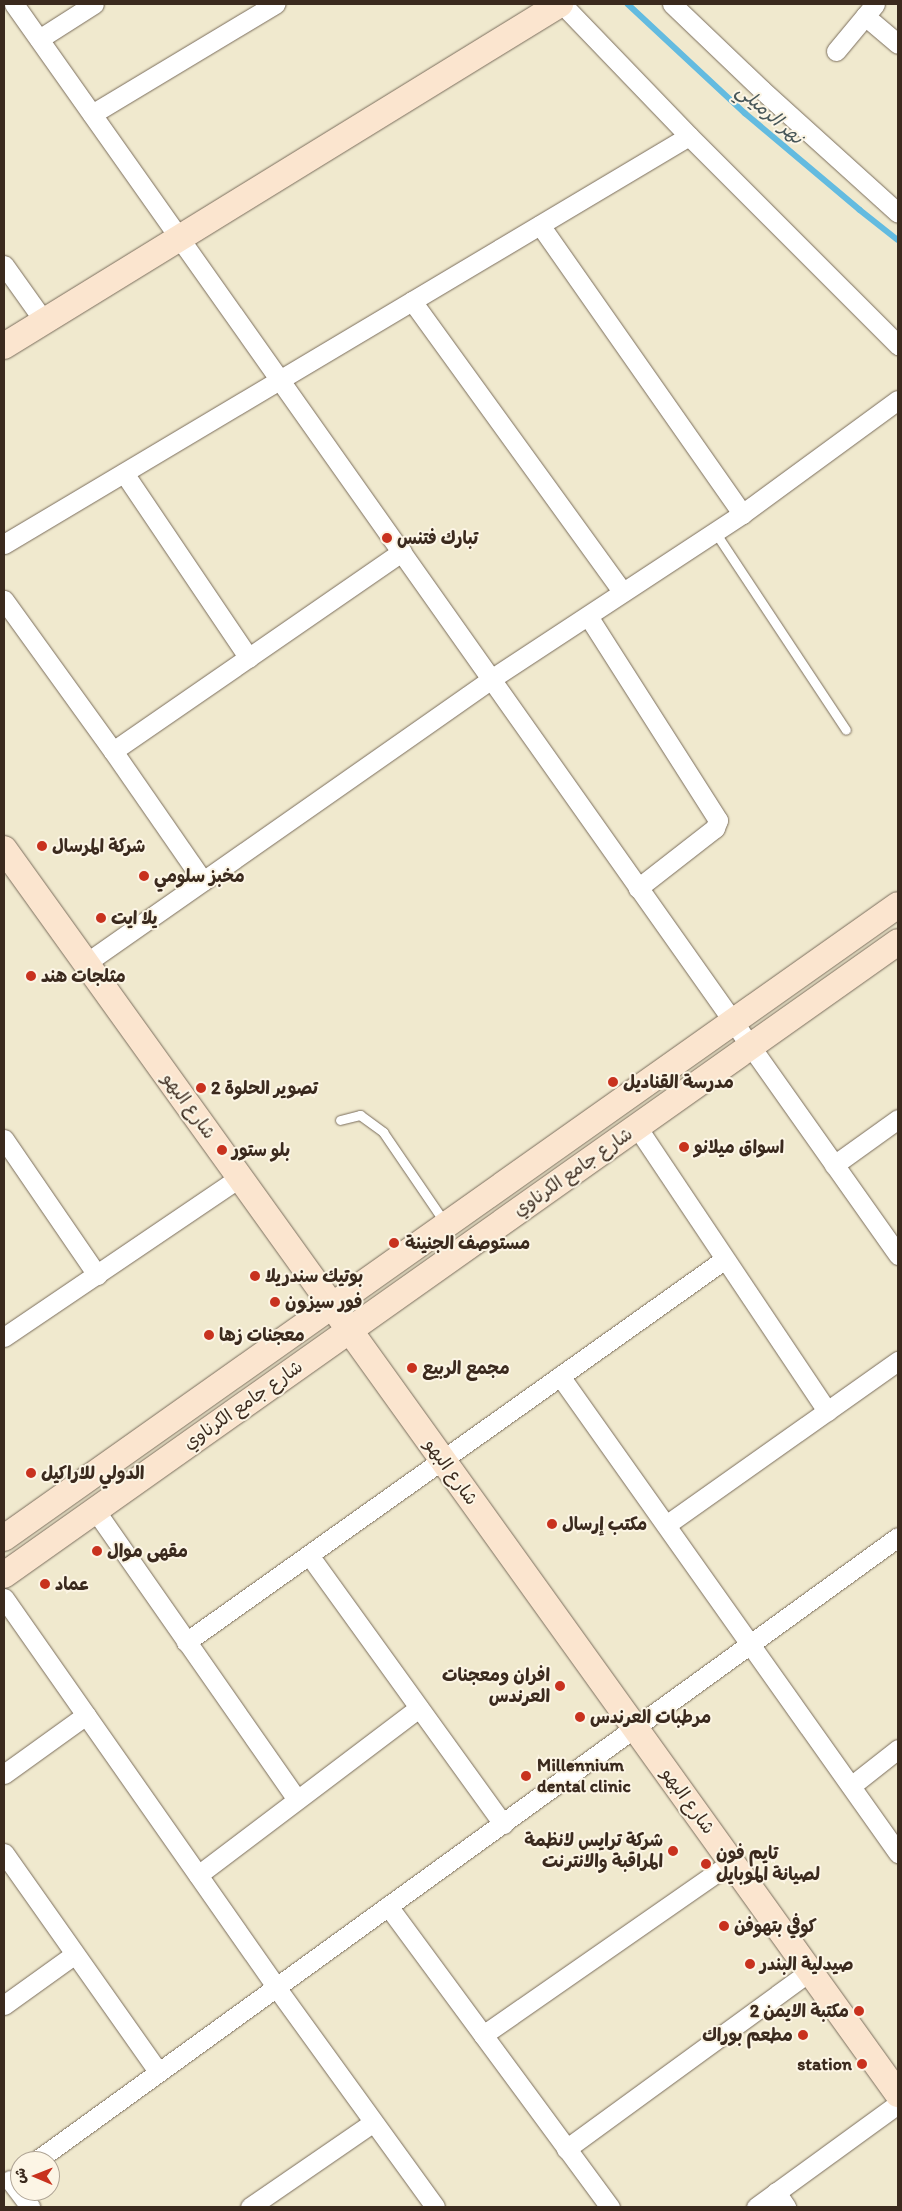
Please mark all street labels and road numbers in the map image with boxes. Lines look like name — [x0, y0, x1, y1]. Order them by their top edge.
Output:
street label: شارع البهو — [158, 1069, 220, 1143]
street label: شارع جامع الكرناوي — [509, 1123, 637, 1221]
street label: شارع جامع الكرناوي — [179, 1356, 307, 1454]
street label: شارع البهو — [420, 1435, 482, 1509]
street label: شارع البهو — [657, 1764, 719, 1838]

